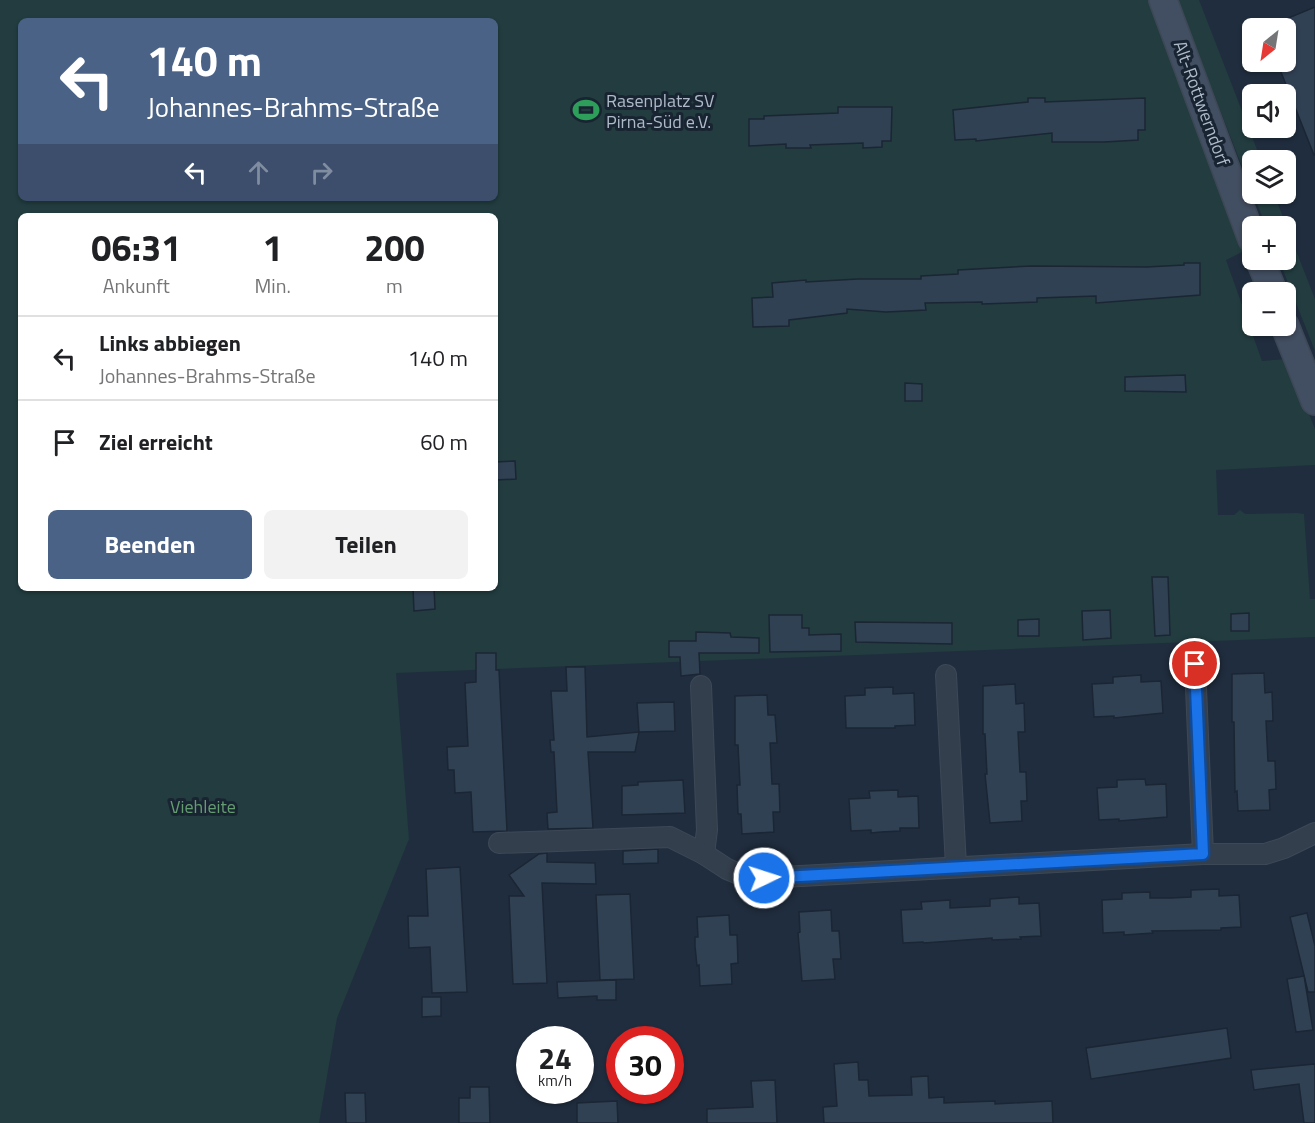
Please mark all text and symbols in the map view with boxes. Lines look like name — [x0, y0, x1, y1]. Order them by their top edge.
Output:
north arrow — [1242, 18, 1296, 72]
map controls — [1242, 18, 1296, 336]
text: 140 m — [147, 28, 262, 92]
street label: Alt-Rottwerndorf — [1167, 37, 1237, 169]
icon: left — [48, 42, 126, 120]
button: sound — [1242, 84, 1296, 138]
text: Johannes-Brahms-Straße — [147, 86, 440, 127]
place label: Rasenplatz SV Pirna-Süd e.V. — [606, 87, 715, 135]
sports icon: Rasenplatz SV Pirna-Süd e.V. — [571, 95, 601, 125]
button: layers — [1242, 150, 1296, 204]
icon: left — [179, 156, 212, 189]
icon: ahead — [242, 156, 275, 189]
icon: right — [305, 156, 338, 189]
button: + — [1242, 216, 1296, 270]
text: 06:31 — [91, 220, 181, 275]
text: 1 — [263, 220, 283, 275]
text: 200 — [364, 220, 425, 275]
text: Ankunft — [103, 270, 170, 301]
text: Min. — [255, 270, 291, 301]
text: m — [386, 270, 403, 301]
button: − — [1242, 282, 1296, 336]
text: Links abbiegen — [99, 326, 241, 360]
text: 140 m — [408, 341, 468, 375]
icon: left — [48, 342, 81, 375]
text: Johannes-Brahms-Straße — [99, 360, 316, 391]
text: Ziel erreicht — [99, 425, 213, 459]
text: 60 m — [420, 425, 468, 459]
icon: arrive — [48, 426, 81, 459]
button: Beenden — [48, 510, 252, 579]
button: Teilen — [264, 510, 468, 579]
pin — [1169, 638, 1220, 689]
icon: arrive — [1178, 647, 1211, 680]
park label: Viehleite — [170, 793, 236, 820]
position arrow — [732, 846, 796, 910]
speed limit sign: 30 — [606, 1026, 684, 1104]
text: 24 — [538, 1035, 572, 1081]
text: km/h — [538, 1069, 572, 1092]

